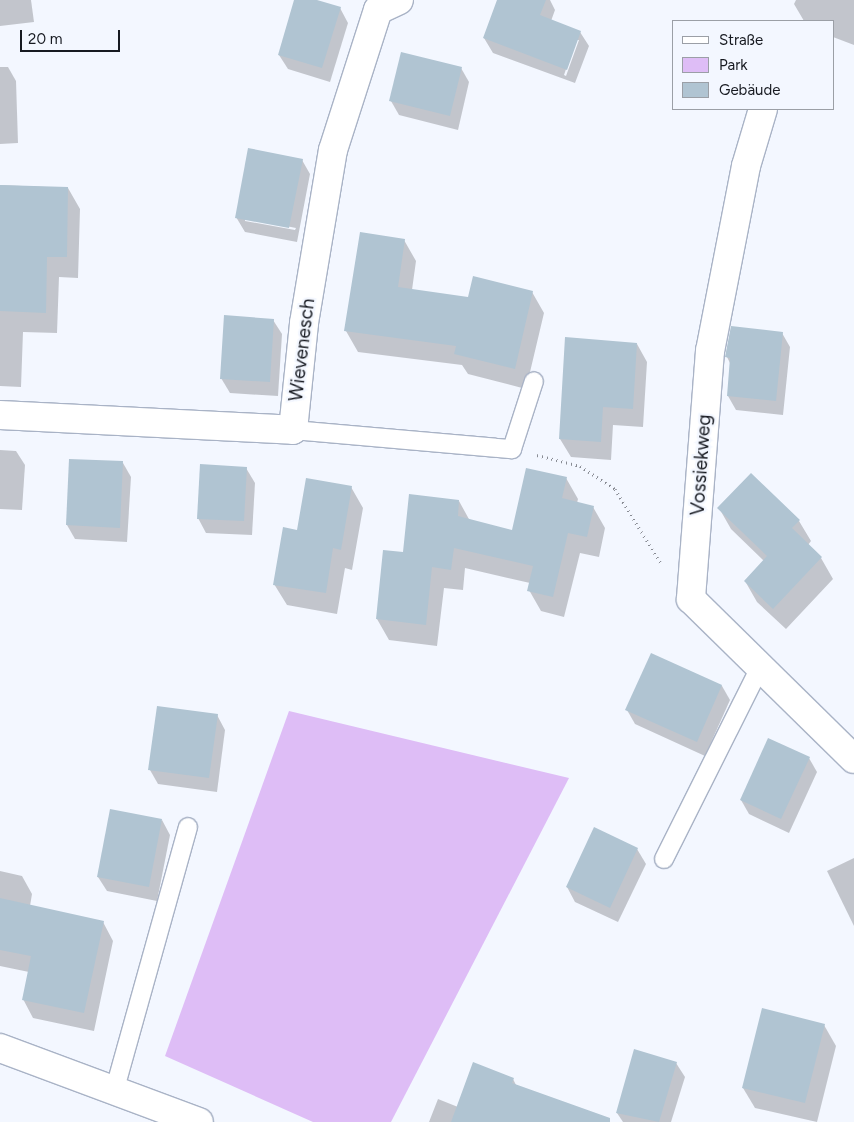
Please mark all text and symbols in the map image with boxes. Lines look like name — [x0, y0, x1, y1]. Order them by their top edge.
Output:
scale bar — [22, 20, 122, 52]
legend — [672, 20, 834, 110]
text: 20 m — [28, 30, 62, 48]
text: Straße — [719, 31, 763, 49]
text: Park — [719, 56, 748, 74]
text: Gebäude — [719, 81, 780, 99]
street label: Wievenesch — [284, 297, 320, 403]
street label: Vossiekweg — [686, 414, 716, 516]

